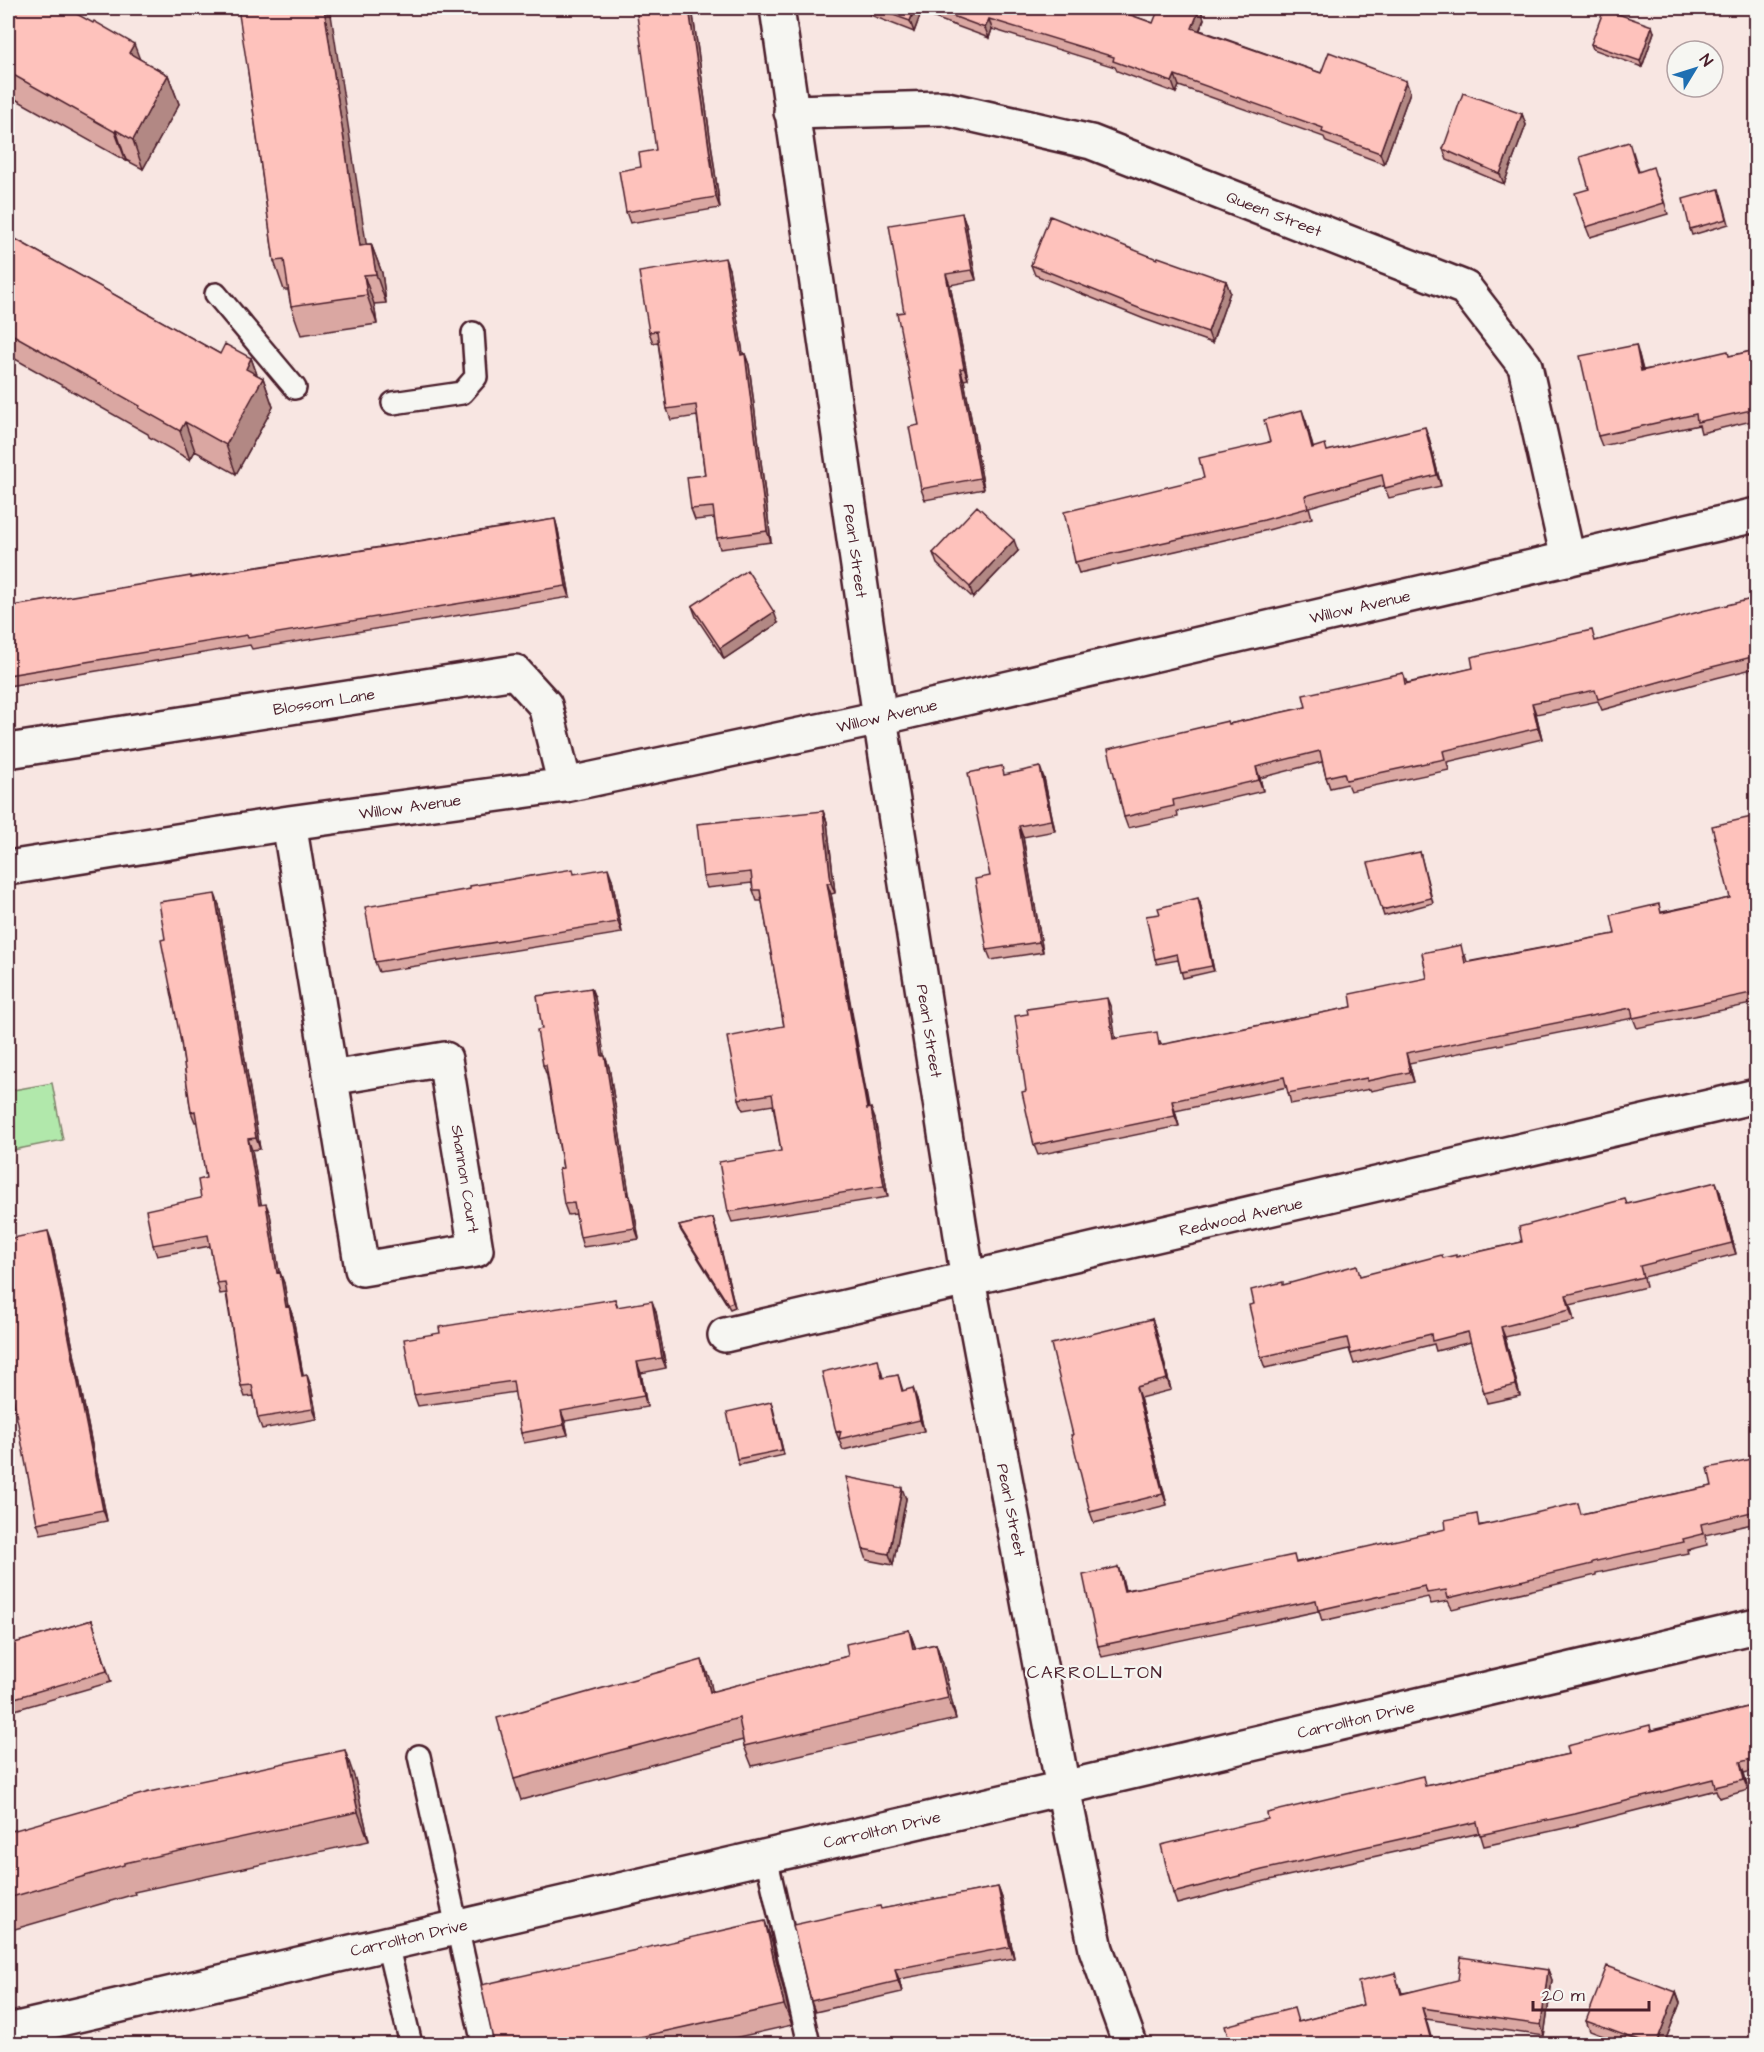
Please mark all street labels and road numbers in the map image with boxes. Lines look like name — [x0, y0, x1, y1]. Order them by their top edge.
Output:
street label: Queen Street — [1223, 186, 1325, 242]
street label: Pearl Street — [838, 503, 873, 600]
street label: Willow Avenue — [1307, 585, 1413, 629]
street label: Blossom Lane — [272, 683, 377, 721]
street label: Willow Avenue — [834, 694, 940, 738]
street label: Willow Avenue — [358, 789, 463, 825]
street label: Pearl Street — [911, 983, 947, 1080]
street label: Shannon Court — [446, 1123, 485, 1235]
street label: Redwood Avenue — [1177, 1192, 1305, 1242]
street label: Pearl Street — [991, 1462, 1031, 1559]
street label: Carrollton Drive — [1295, 1696, 1417, 1744]
street label: Carrollton Drive — [821, 1806, 943, 1854]
street label: Carrollton Drive — [348, 1914, 470, 1962]

